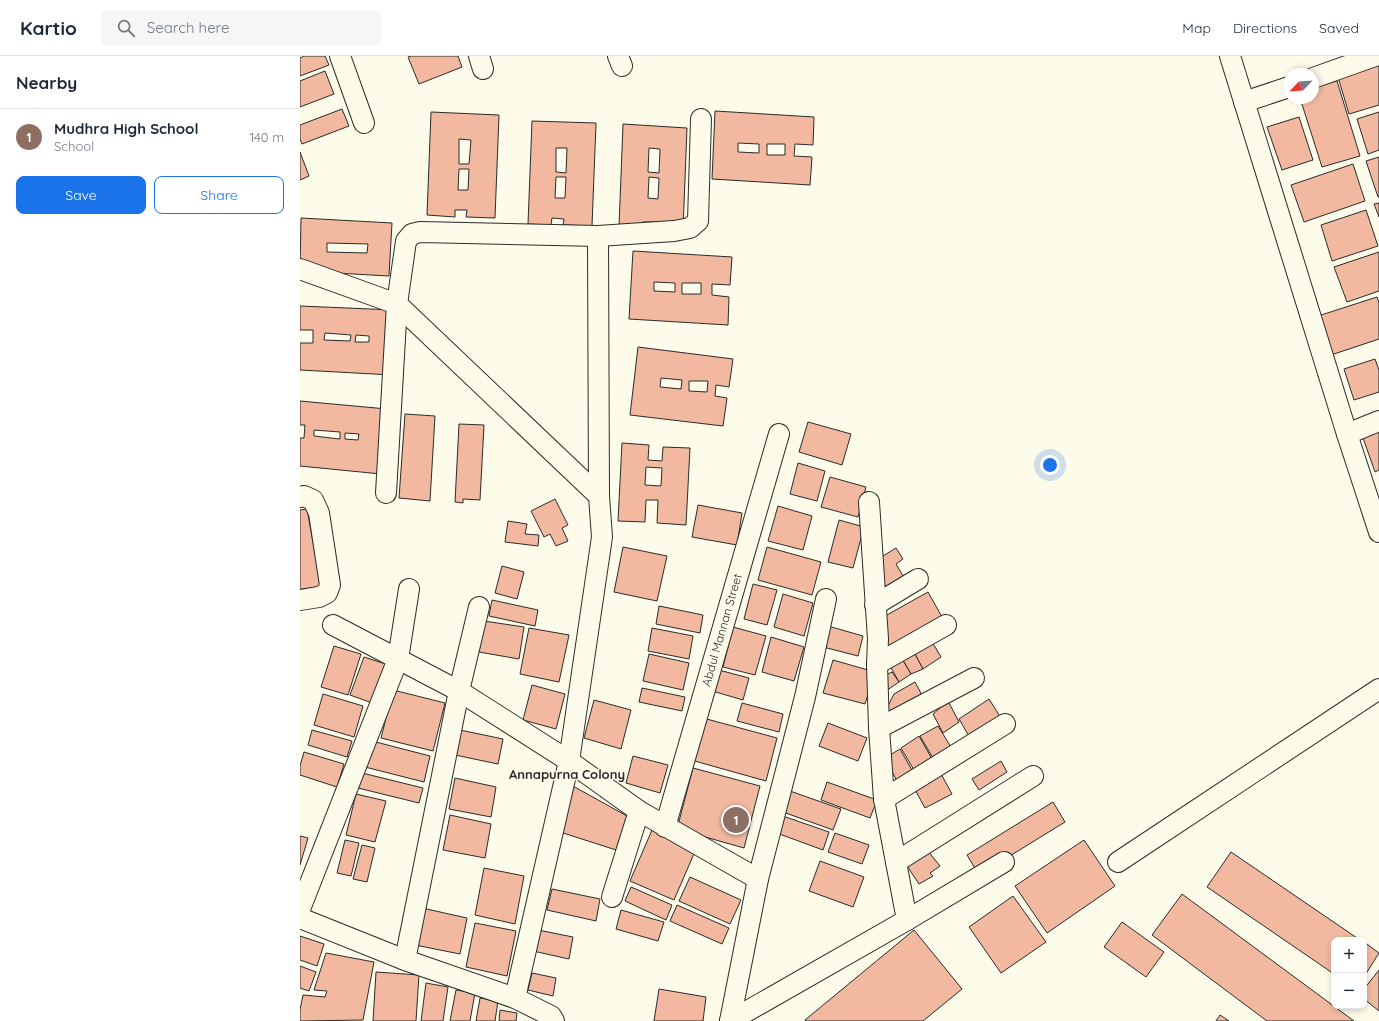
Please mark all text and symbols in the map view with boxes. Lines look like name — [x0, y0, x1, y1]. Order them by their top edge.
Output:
search box — [101, 10, 381, 46]
text: Kartio — [20, 16, 77, 40]
icon: search — [115, 17, 137, 39]
text: Search here — [147, 18, 230, 37]
text: Map — [1182, 19, 1211, 37]
text: Directions — [1233, 19, 1297, 37]
text: Saved — [1319, 19, 1359, 37]
north arrow — [1283, 68, 1319, 104]
text: Nearby — [16, 72, 77, 93]
text: Mudhra High School — [54, 119, 198, 138]
text: 1 — [26, 129, 32, 145]
text: 140 m — [249, 129, 284, 145]
text: School — [54, 138, 94, 154]
button: Save — [16, 176, 146, 214]
button: Share — [154, 176, 284, 214]
your location — [1040, 455, 1060, 475]
street label: Abdul Mannan Street — [698, 572, 745, 688]
district label: Annapurna Colony — [509, 766, 625, 782]
pin: 1 — [723, 805, 749, 835]
map controls — [1331, 937, 1367, 1009]
button: + — [1331, 937, 1367, 973]
button: − — [1331, 973, 1367, 1009]

